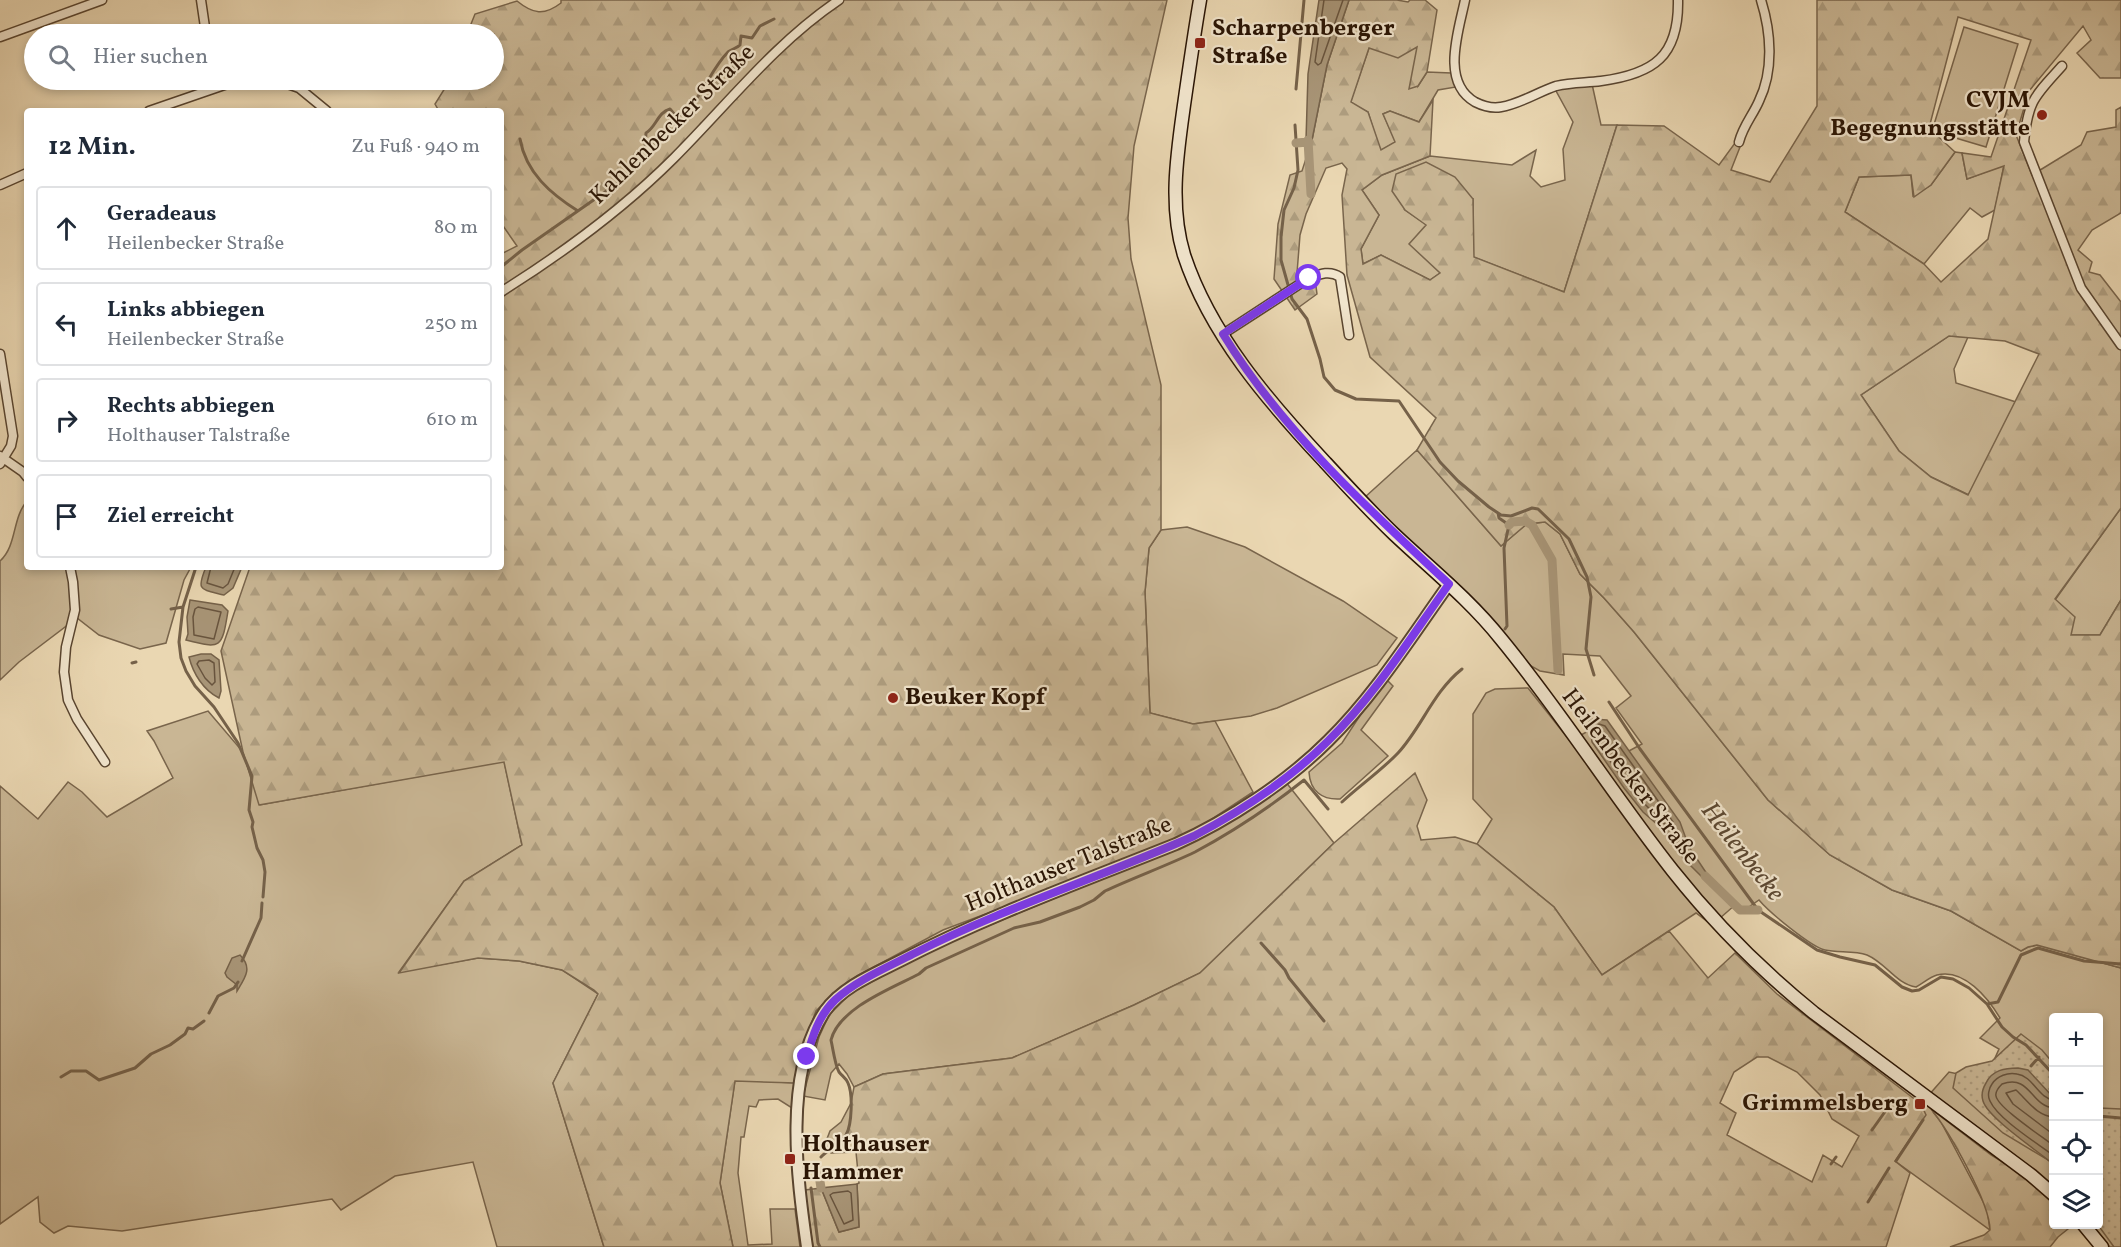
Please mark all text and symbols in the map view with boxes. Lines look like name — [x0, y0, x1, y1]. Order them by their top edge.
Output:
place label: Scharpenberger Straße — [1212, 12, 1395, 74]
search box — [24, 24, 504, 90]
marker: Scharpenberger Straße — [1193, 36, 1207, 50]
street label: Kahlenbecker Straße — [583, 37, 763, 213]
icon: search — [45, 41, 78, 74]
text: Hier suchen — [93, 42, 208, 73]
place label: CVJM Begegnungsstätte — [1830, 84, 2030, 146]
marker: CVJM Begegnungsstätte — [2035, 108, 2049, 122]
text: 12 Min. — [48, 129, 136, 165]
text: Zu Fuß · 940 m — [351, 133, 480, 161]
text: Geradeaus — [107, 199, 217, 230]
icon: ahead — [50, 212, 83, 245]
text: 80 m — [434, 214, 478, 242]
text: Heilenbecker Straße — [107, 230, 284, 258]
route start — [1295, 264, 1321, 290]
text: Links abbiegen — [107, 295, 265, 326]
icon: left — [50, 308, 83, 341]
text: 250 m — [424, 310, 478, 338]
text: Heilenbecker Straße — [107, 326, 284, 354]
text: Rechts abbiegen — [107, 391, 275, 422]
icon: right — [50, 404, 83, 437]
text: 610 m — [426, 406, 478, 434]
text: Holthauser Talstraße — [107, 422, 290, 450]
icon: arrive — [50, 500, 83, 533]
text: Ziel erreicht — [107, 501, 234, 532]
place label: Beuker Kopf — [905, 681, 1048, 715]
street label: Heilenbecker Straße — [1552, 682, 1708, 872]
marker: Beuker Kopf — [886, 691, 900, 705]
water label: Heilenbecke — [1692, 795, 1793, 910]
street label: Holthauser Talstraße — [961, 808, 1177, 922]
map controls — [2049, 1013, 2103, 1229]
button: + — [2049, 1013, 2103, 1067]
route end — [793, 1043, 819, 1069]
button: − — [2049, 1067, 2103, 1121]
place label: Grimmelsberg — [1742, 1087, 1908, 1121]
marker: Grimmelsberg — [1913, 1097, 1927, 1111]
button: locate — [2049, 1121, 2103, 1175]
place label: Holthauser Hammer — [802, 1128, 930, 1190]
marker: Holthauser Hammer — [783, 1152, 797, 1166]
button: layers — [2049, 1175, 2103, 1229]

